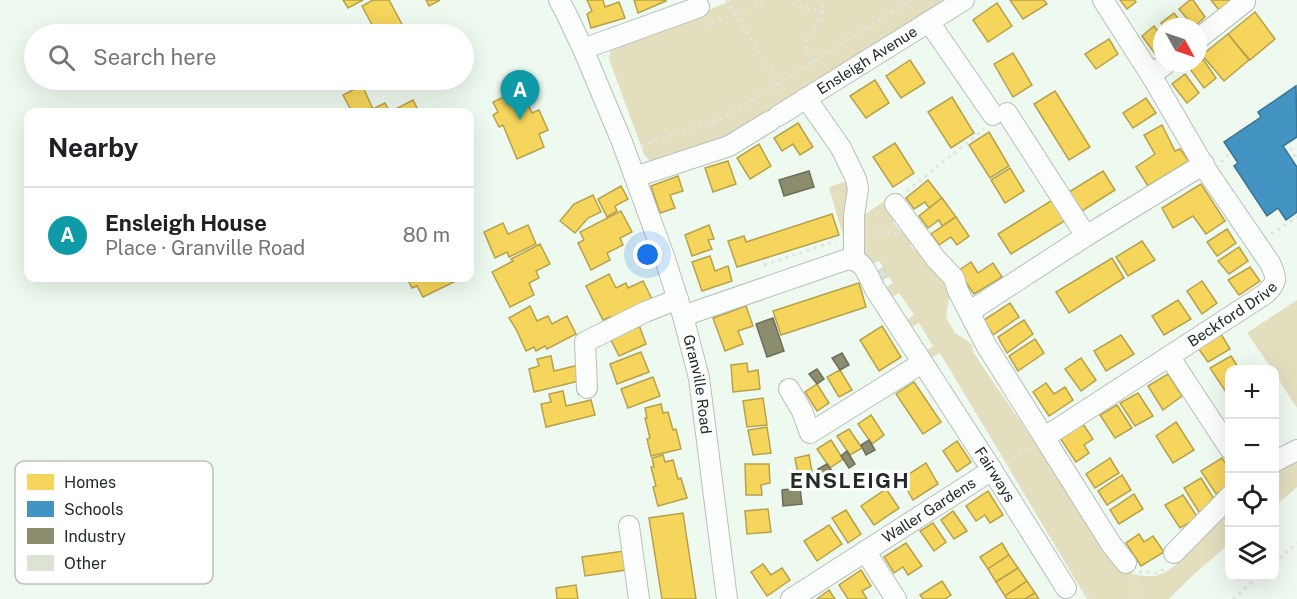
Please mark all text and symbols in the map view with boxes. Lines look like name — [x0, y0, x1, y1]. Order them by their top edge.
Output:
north arrow — [1153, 18, 1207, 72]
street label: Ensleigh Avenue — [814, 22, 920, 98]
search box — [24, 24, 474, 90]
icon: search — [45, 41, 78, 74]
text: Search here — [93, 44, 217, 70]
pin: A — [500, 70, 540, 120]
text: Nearby — [48, 132, 138, 163]
text: Ensleigh House — [105, 210, 267, 236]
text: A — [60, 223, 75, 247]
text: 80 m — [403, 223, 450, 247]
text: Place · Granville Road — [105, 236, 305, 260]
your location — [633, 240, 662, 269]
street label: Beckford Drive — [1184, 278, 1281, 350]
street label: Granville Road — [680, 333, 715, 435]
map controls — [1225, 365, 1279, 581]
button: + — [1225, 365, 1279, 419]
button: − — [1225, 419, 1279, 473]
street label: Fairways — [971, 444, 1019, 505]
legend — [15, 461, 213, 584]
district label: ENSLEIGH — [790, 468, 910, 493]
text: Homes — [64, 473, 116, 492]
button: locate — [1225, 473, 1279, 527]
street label: Waller Gardens — [879, 474, 978, 546]
text: Schools — [64, 500, 123, 519]
text: Industry — [64, 527, 126, 546]
button: layers — [1225, 527, 1279, 581]
text: Other — [64, 554, 106, 573]

